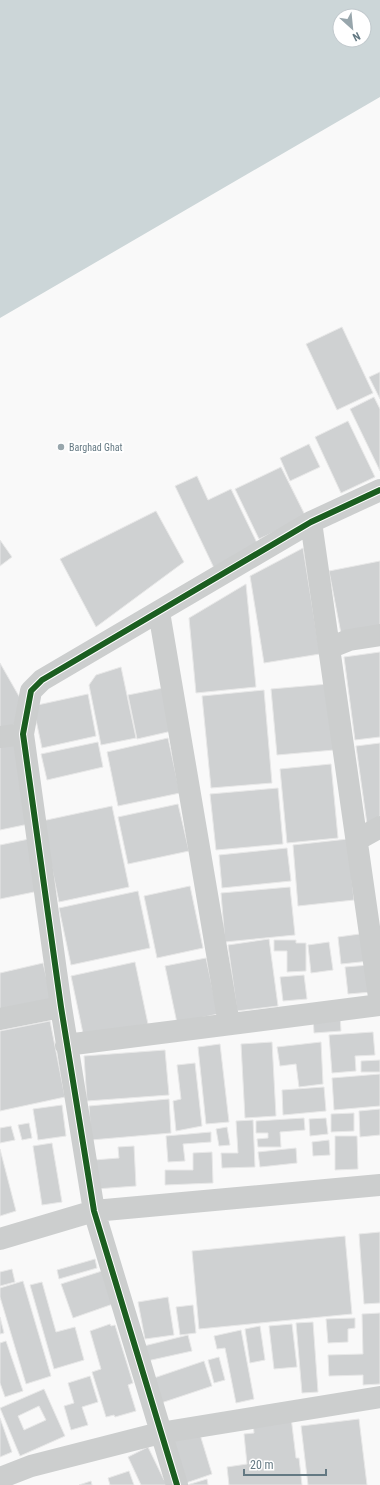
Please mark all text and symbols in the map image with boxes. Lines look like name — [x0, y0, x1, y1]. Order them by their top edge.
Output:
north arrow — [332, 8, 372, 48]
text: N — [350, 29, 362, 44]
marker: Barghad Ghat — [56, 442, 66, 452]
place label: Barghad Ghat — [69, 442, 123, 453]
scale bar — [244, 1451, 326, 1477]
text: 20 m — [250, 1458, 274, 1472]

